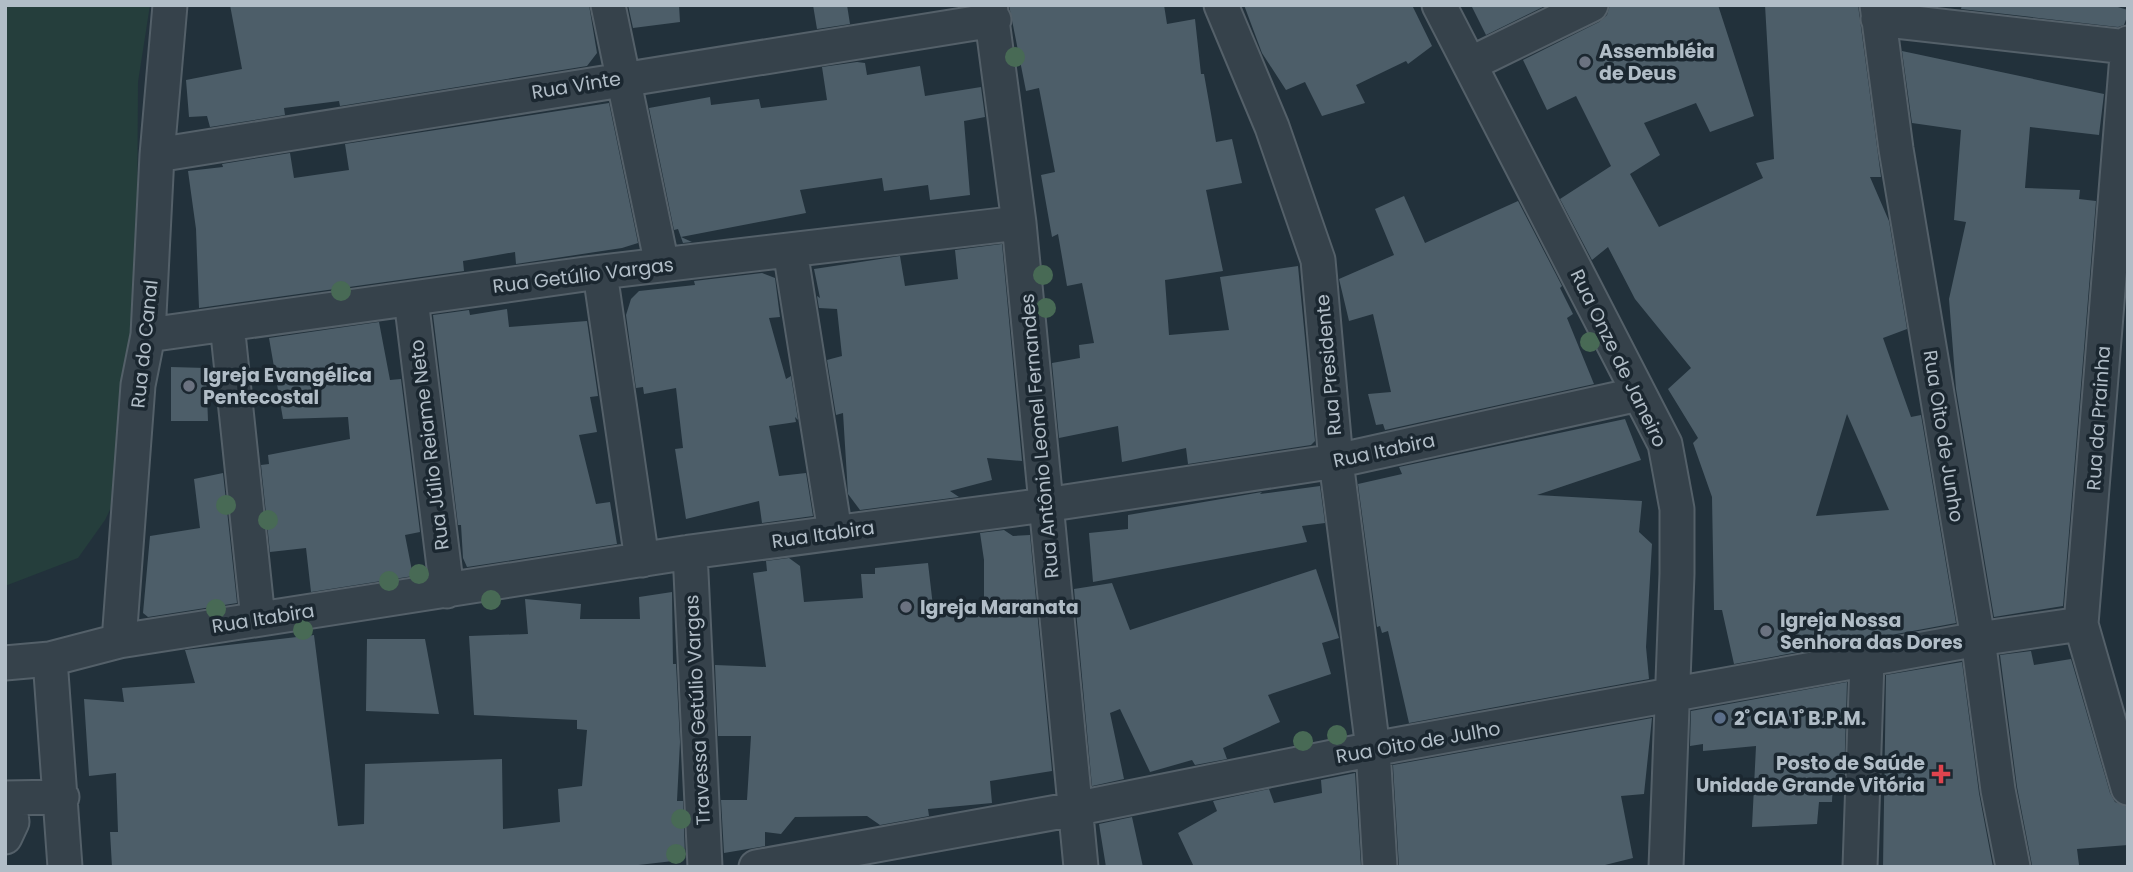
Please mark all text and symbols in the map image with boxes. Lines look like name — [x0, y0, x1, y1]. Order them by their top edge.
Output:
place label: Assembléia de Deus — [1599, 38, 1715, 87]
marker: Assembléia de Deus — [1577, 54, 1593, 70]
street label: Rua Vinte — [530, 65, 623, 106]
street label: Rua Getúlio Vargas — [491, 251, 675, 300]
street label: Rua Onze de Janeiro — [1564, 265, 1673, 452]
street label: Rua do Canal — [124, 279, 165, 410]
street label: Rua Antônio Leonel Fernandes — [1014, 292, 1065, 579]
street label: Rua Presidente — [1309, 293, 1348, 437]
street label: Rua Júlio Reiame Neto — [403, 338, 456, 552]
street label: Rua da Prainha — [2080, 345, 2117, 491]
street label: Rua Oito de Junho — [1917, 348, 1970, 524]
place label: Igreja Evangélica Pentecostal — [203, 362, 372, 411]
marker: Igreja Evangélica Pentecostal — [181, 378, 197, 394]
street label: Rua Itabira — [1331, 427, 1438, 474]
street label: Rua Itabira — [770, 514, 876, 555]
street label: Travessa Getúlio Vargas — [678, 594, 717, 826]
place label: Igreja Maranata — [920, 594, 1079, 621]
street label: Rua Itabira — [210, 597, 316, 640]
marker: Igreja Maranata — [898, 599, 914, 615]
place label: Igreja Nossa Senhora das Dores — [1780, 607, 1963, 656]
marker: Igreja Nossa Senhora das Dores — [1758, 623, 1774, 639]
place label: 2˚ CIA 1˚ B.P.M. — [1734, 705, 1866, 732]
marker: 2˚ CIA 1˚ B.P.M. — [1712, 710, 1728, 726]
street label: Rua Oito de Julho — [1334, 715, 1502, 770]
place label: Posto de Saúde Unidade Grande Vitória — [1696, 750, 1925, 799]
marker: Posto de Saúde Unidade Grande Vitória — [1931, 764, 1951, 784]

